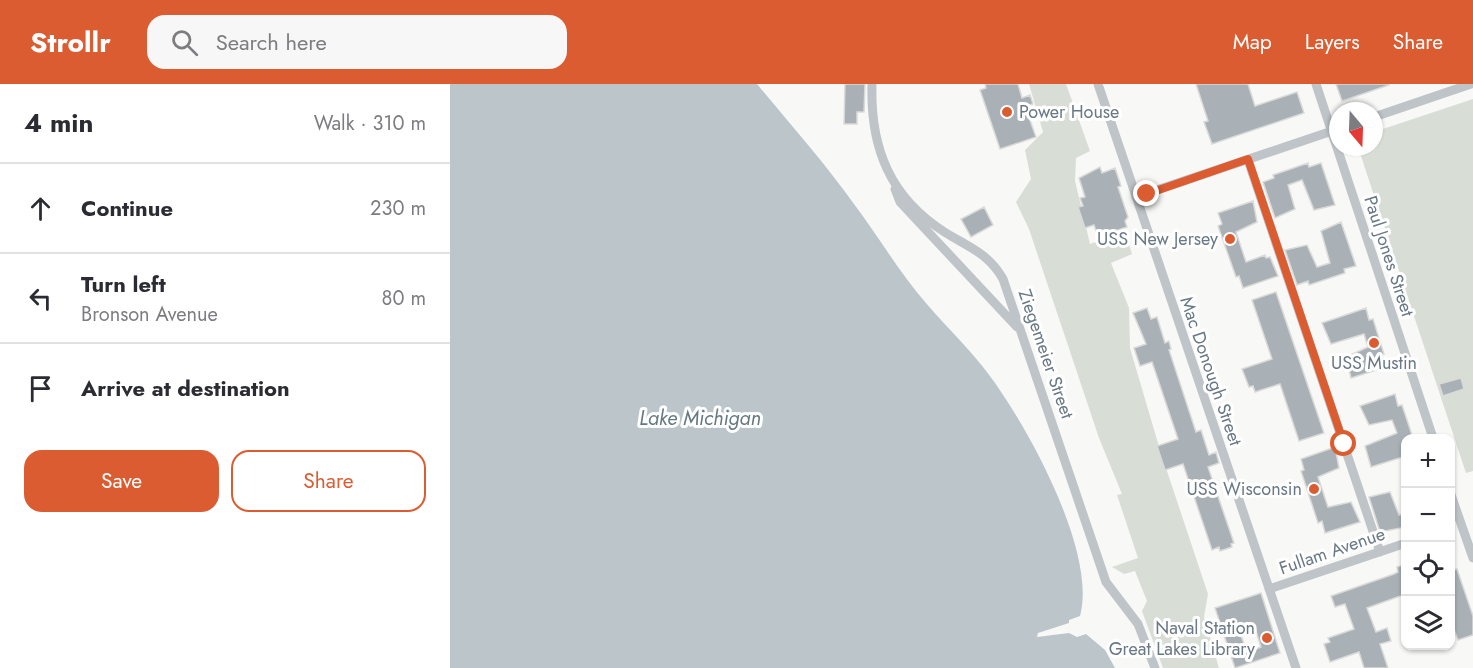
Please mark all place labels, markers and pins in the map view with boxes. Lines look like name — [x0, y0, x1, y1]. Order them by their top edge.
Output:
place label: Power House — [1019, 99, 1119, 125]
marker: Power House — [1000, 105, 1014, 119]
place label: USS New Jersey — [1097, 226, 1218, 252]
marker: USS New Jersey — [1223, 232, 1237, 246]
marker: USS Mustin — [1367, 336, 1381, 350]
place label: USS Mustin — [1331, 350, 1417, 376]
place label: USS Wisconsin — [1187, 476, 1302, 502]
marker: USS Wisconsin — [1307, 482, 1321, 496]
place label: Naval Station Great Lakes Library — [1109, 615, 1255, 662]
marker: Naval Station Great Lakes Library — [1260, 631, 1274, 645]

